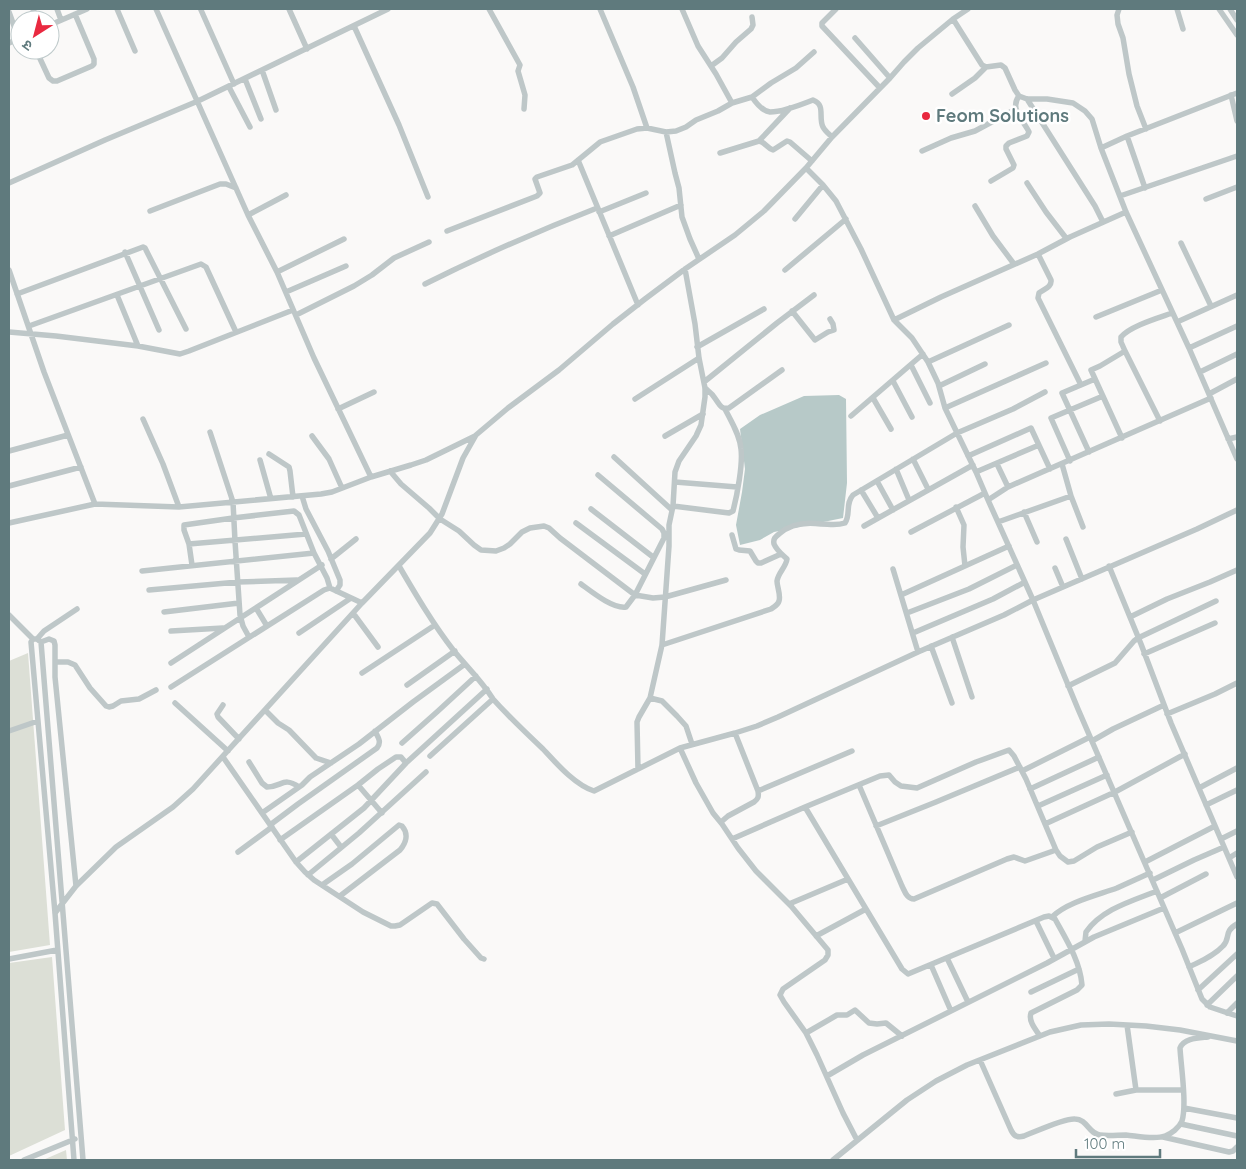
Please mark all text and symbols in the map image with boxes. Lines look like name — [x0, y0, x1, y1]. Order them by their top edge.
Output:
north arrow — [10, 10, 60, 60]
text: उ — [18, 35, 36, 55]
place label: Feom Solutions — [936, 104, 1069, 127]
marker: Feom Solutions — [920, 110, 932, 122]
scale bar — [1076, 1126, 1160, 1158]
text: 100 m — [1084, 1134, 1125, 1153]

